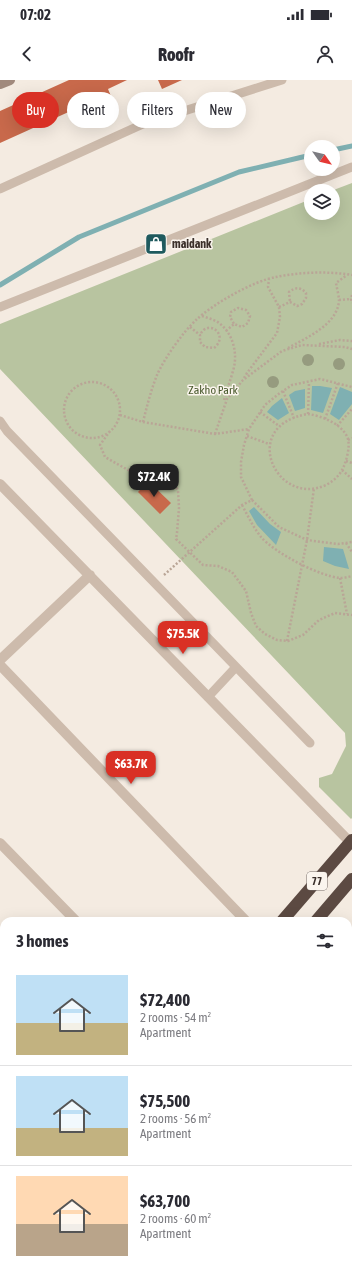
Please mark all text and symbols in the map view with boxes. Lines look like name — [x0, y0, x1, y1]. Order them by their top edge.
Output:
text: 07:02 — [20, 6, 51, 23]
icon: back — [16, 43, 38, 65]
icon: person — [314, 43, 336, 65]
text: Roofr — [158, 44, 194, 65]
chip: Buy — [12, 92, 59, 128]
chip: Rent — [67, 92, 119, 128]
chip: Filters — [127, 92, 187, 128]
chip: New — [195, 92, 246, 128]
north arrow — [304, 140, 340, 176]
map controls — [304, 140, 340, 220]
button: layers — [304, 184, 340, 220]
shop icon: maidank — [143, 231, 169, 257]
place label: maidank — [172, 237, 212, 251]
park label: Zakho Park — [188, 383, 238, 397]
pin: $72.4K — [121, 464, 187, 498]
text: $72.4K — [138, 469, 170, 484]
pin: $75.5K — [150, 621, 216, 655]
text: $75.5K — [167, 626, 199, 641]
pin: $63.7K — [98, 751, 164, 785]
text: $63.7K — [115, 756, 147, 771]
road number: 77 — [307, 872, 327, 890]
icon: filters — [314, 930, 336, 952]
text: 3 homes — [16, 931, 69, 951]
text: $72,400 — [140, 990, 190, 1010]
icon: home — [48, 991, 96, 1039]
text: 2 rooms · 54 m² — [140, 1010, 211, 1025]
text: Apartment — [140, 1025, 191, 1040]
text: $75,500 — [140, 1091, 190, 1111]
icon: home — [48, 1092, 96, 1140]
text: 2 rooms · 56 m² — [140, 1111, 211, 1126]
text: Apartment — [140, 1126, 191, 1141]
text: $63,700 — [140, 1191, 190, 1211]
icon: home — [48, 1192, 96, 1240]
text: 2 rooms · 60 m² — [140, 1211, 211, 1226]
text: Apartment — [140, 1226, 191, 1241]

